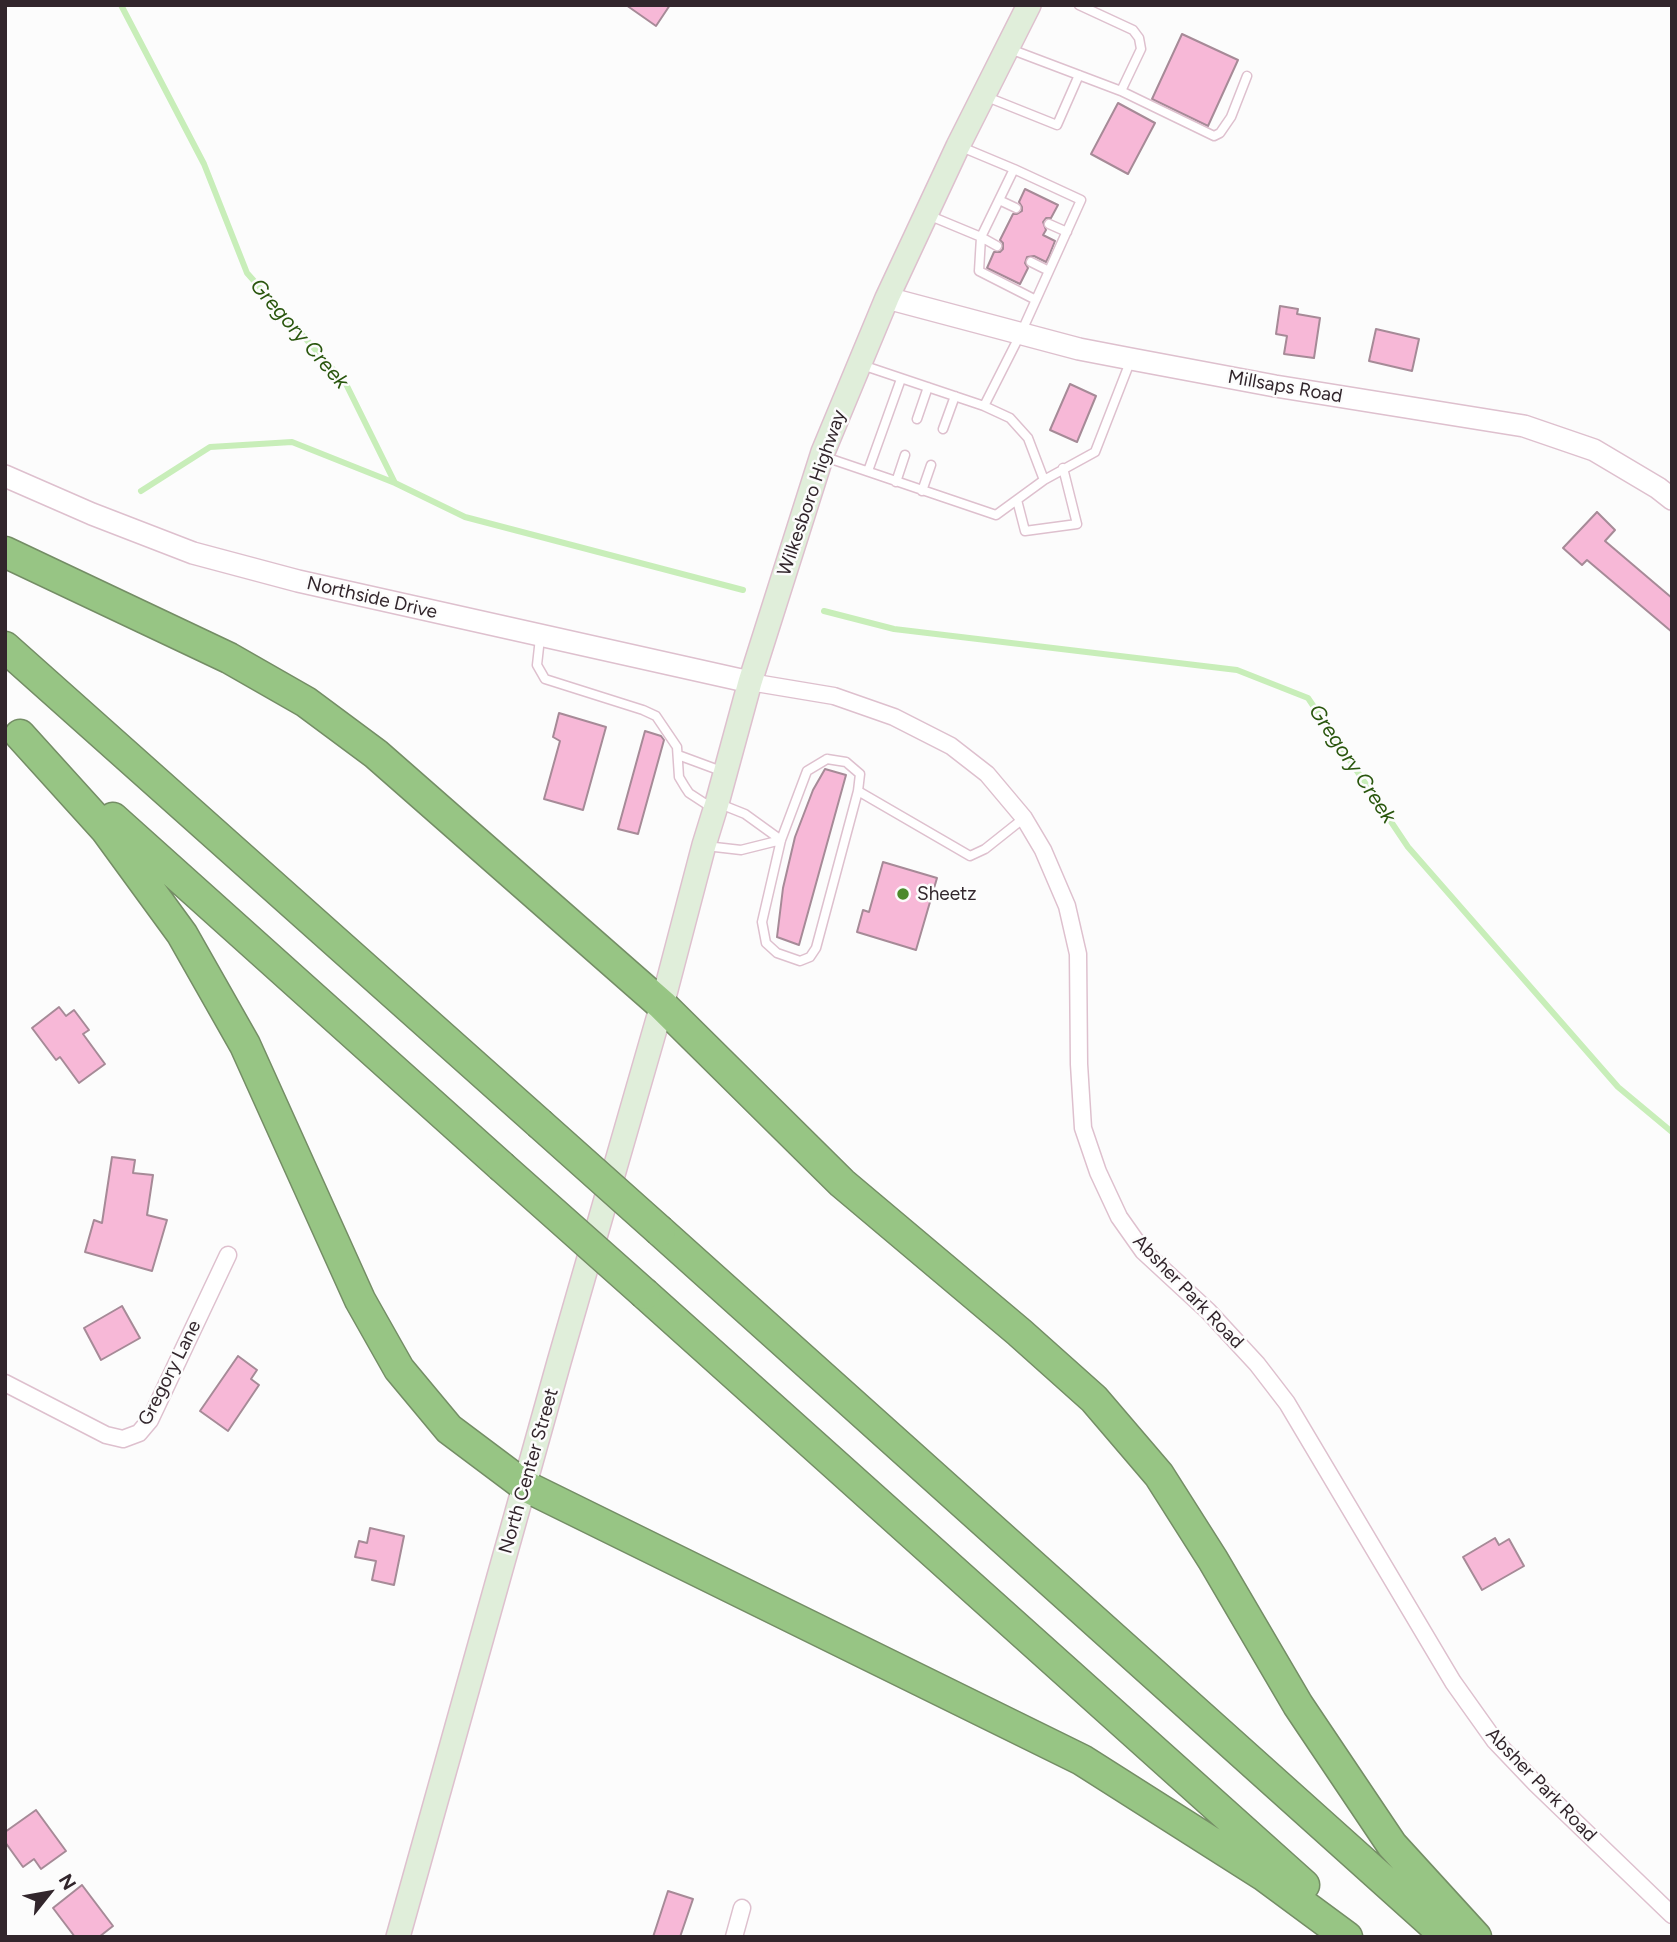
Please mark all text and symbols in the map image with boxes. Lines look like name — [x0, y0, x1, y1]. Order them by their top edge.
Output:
water label: Gregory Creek — [244, 274, 354, 394]
street label: Millsaps Road — [1226, 366, 1344, 408]
street label: Wilkesboro Highway — [773, 407, 851, 579]
street label: Northside Drive — [304, 572, 440, 624]
water label: Gregory Creek — [1303, 700, 1401, 828]
place label: Sheetz — [917, 883, 977, 905]
marker: Sheetz — [895, 886, 911, 902]
street label: Absher Park Road — [1128, 1230, 1248, 1354]
street label: Gregory Lane — [134, 1317, 206, 1429]
street label: North Center Street — [494, 1386, 564, 1556]
street label: Absher Park Road — [1481, 1723, 1601, 1847]
north arrow — [14, 1858, 84, 1928]
text: N — [54, 1870, 81, 1894]

